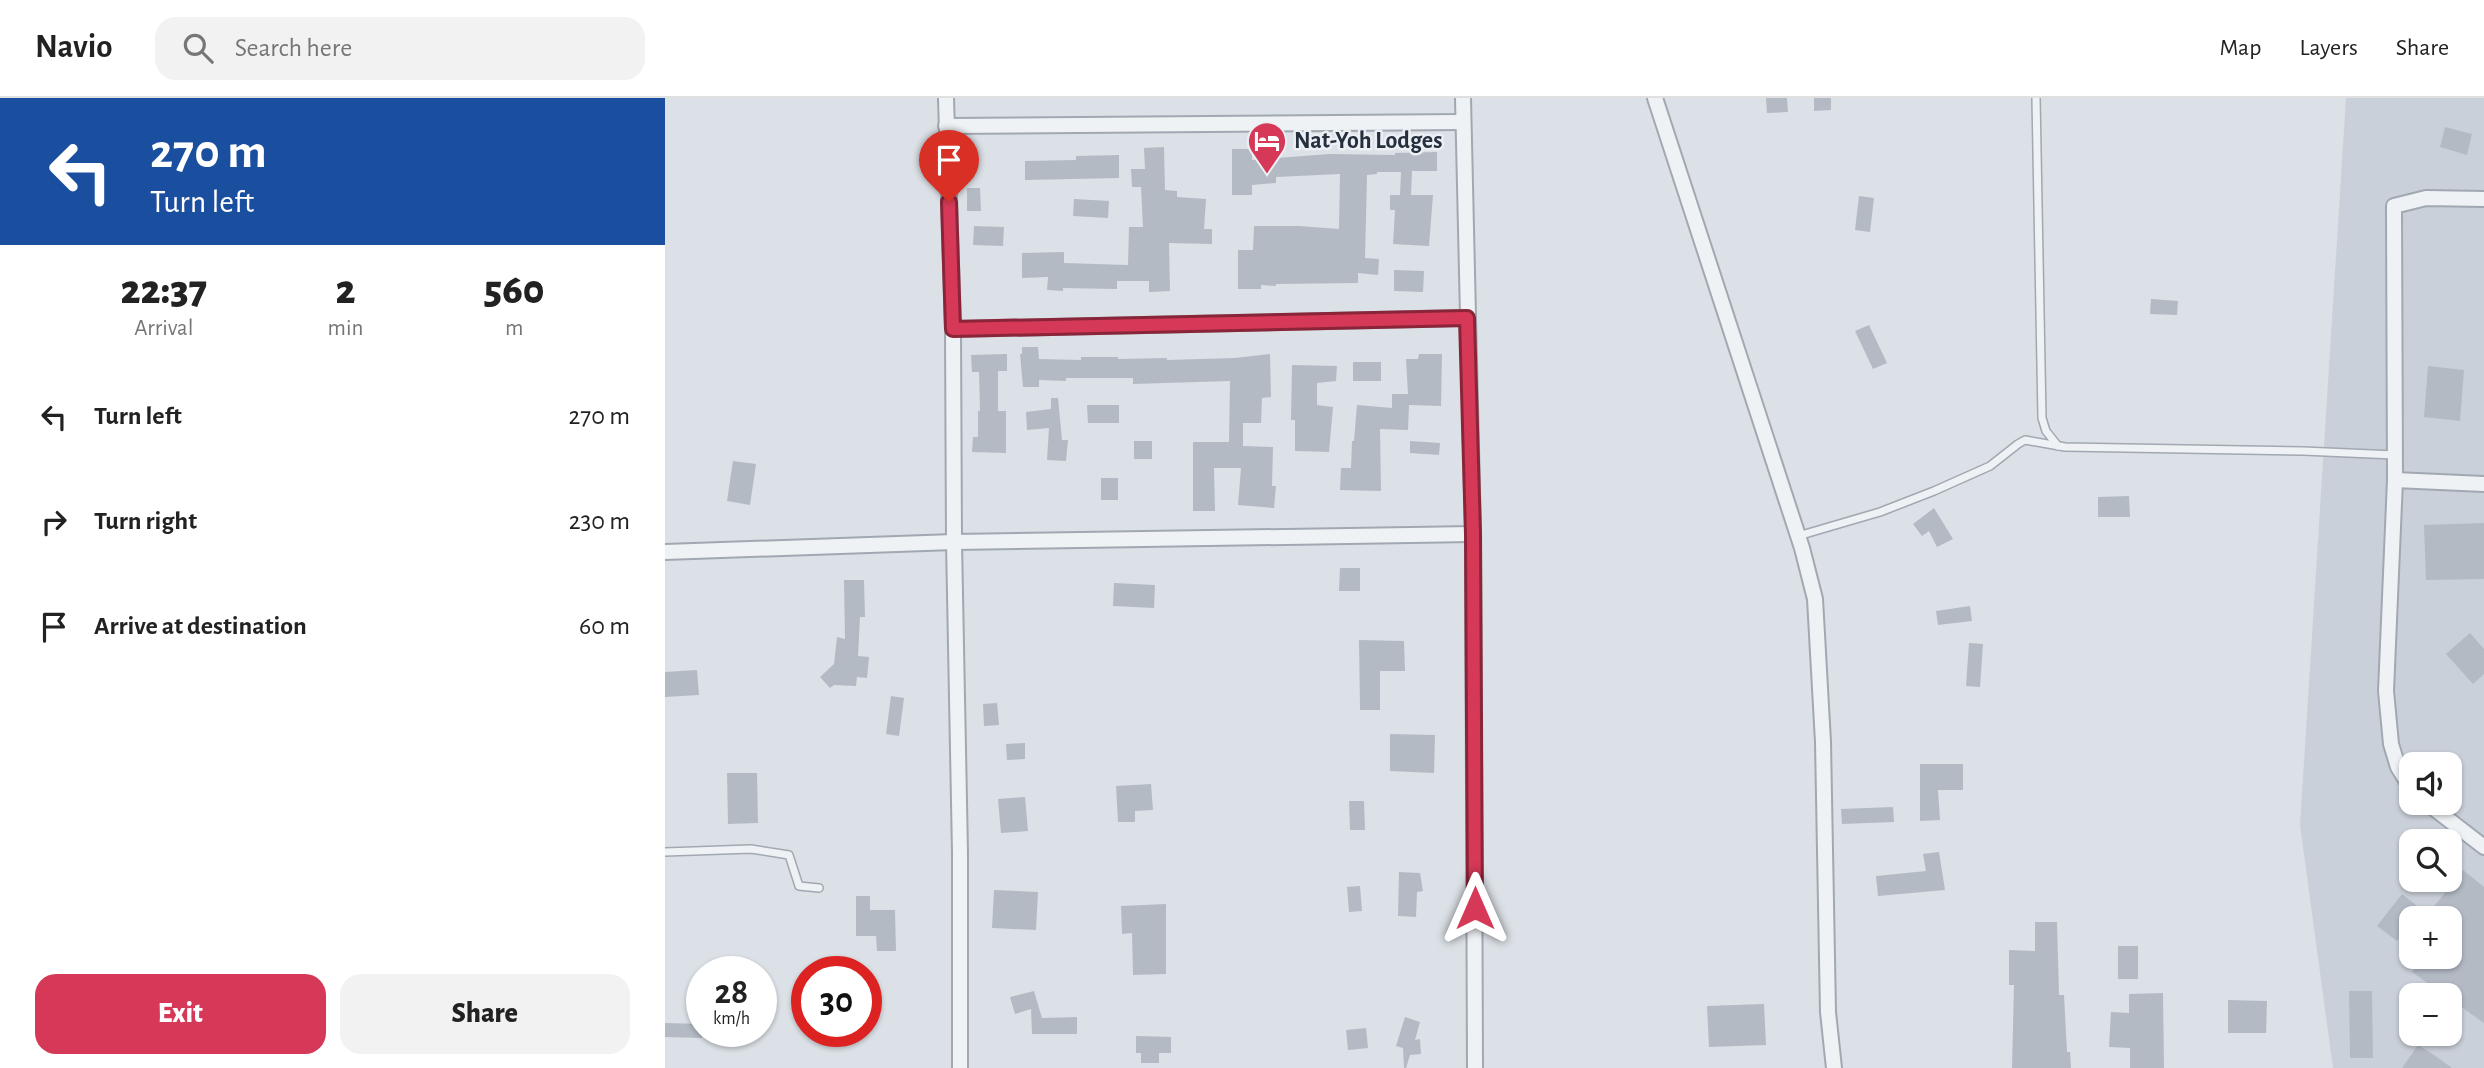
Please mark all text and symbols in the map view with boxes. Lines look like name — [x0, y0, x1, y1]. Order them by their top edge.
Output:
search box — [155, 17, 645, 80]
icon: search — [179, 29, 217, 67]
text: Navio — [35, 31, 113, 64]
text: Search here — [235, 35, 352, 61]
text: Map — [2219, 36, 2261, 60]
text: Layers — [2299, 36, 2358, 60]
text: Share — [2396, 36, 2449, 60]
hotel icon: Nat-Yoh Lodges — [1246, 120, 1288, 175]
icon: left — [35, 126, 126, 217]
text: 270 m — [150, 128, 267, 177]
place label: Nat-Yoh Lodges — [1294, 129, 1442, 153]
pin — [919, 130, 979, 202]
icon: arrive — [930, 141, 968, 179]
text: Turn left — [150, 186, 254, 218]
text: 22:37 — [120, 269, 207, 311]
text: 2 — [335, 269, 356, 311]
text: 560 — [484, 269, 545, 311]
text: Arrival — [134, 317, 193, 340]
text: min — [328, 317, 363, 340]
text: m — [505, 317, 523, 340]
icon: left — [35, 398, 73, 436]
text: Turn left — [94, 403, 182, 429]
text: 270 m — [569, 403, 630, 429]
icon: right — [35, 503, 73, 541]
text: Turn right — [94, 508, 197, 534]
text: 230 m — [569, 508, 630, 534]
icon: arrive — [35, 608, 73, 646]
text: Arrive at destination — [94, 613, 307, 639]
text: 60 m — [579, 613, 630, 639]
map controls — [2399, 752, 2462, 1046]
button: sound — [2399, 752, 2462, 815]
button: search — [2399, 829, 2462, 892]
position arrow — [1438, 871, 1512, 945]
button: + — [2399, 906, 2462, 969]
speed limit sign: 30 — [791, 956, 882, 1047]
button: Exit — [35, 974, 326, 1054]
button: Share — [340, 974, 630, 1054]
text: 28 — [715, 975, 748, 1010]
button: − — [2399, 983, 2462, 1046]
text: km/h — [713, 1010, 750, 1028]

